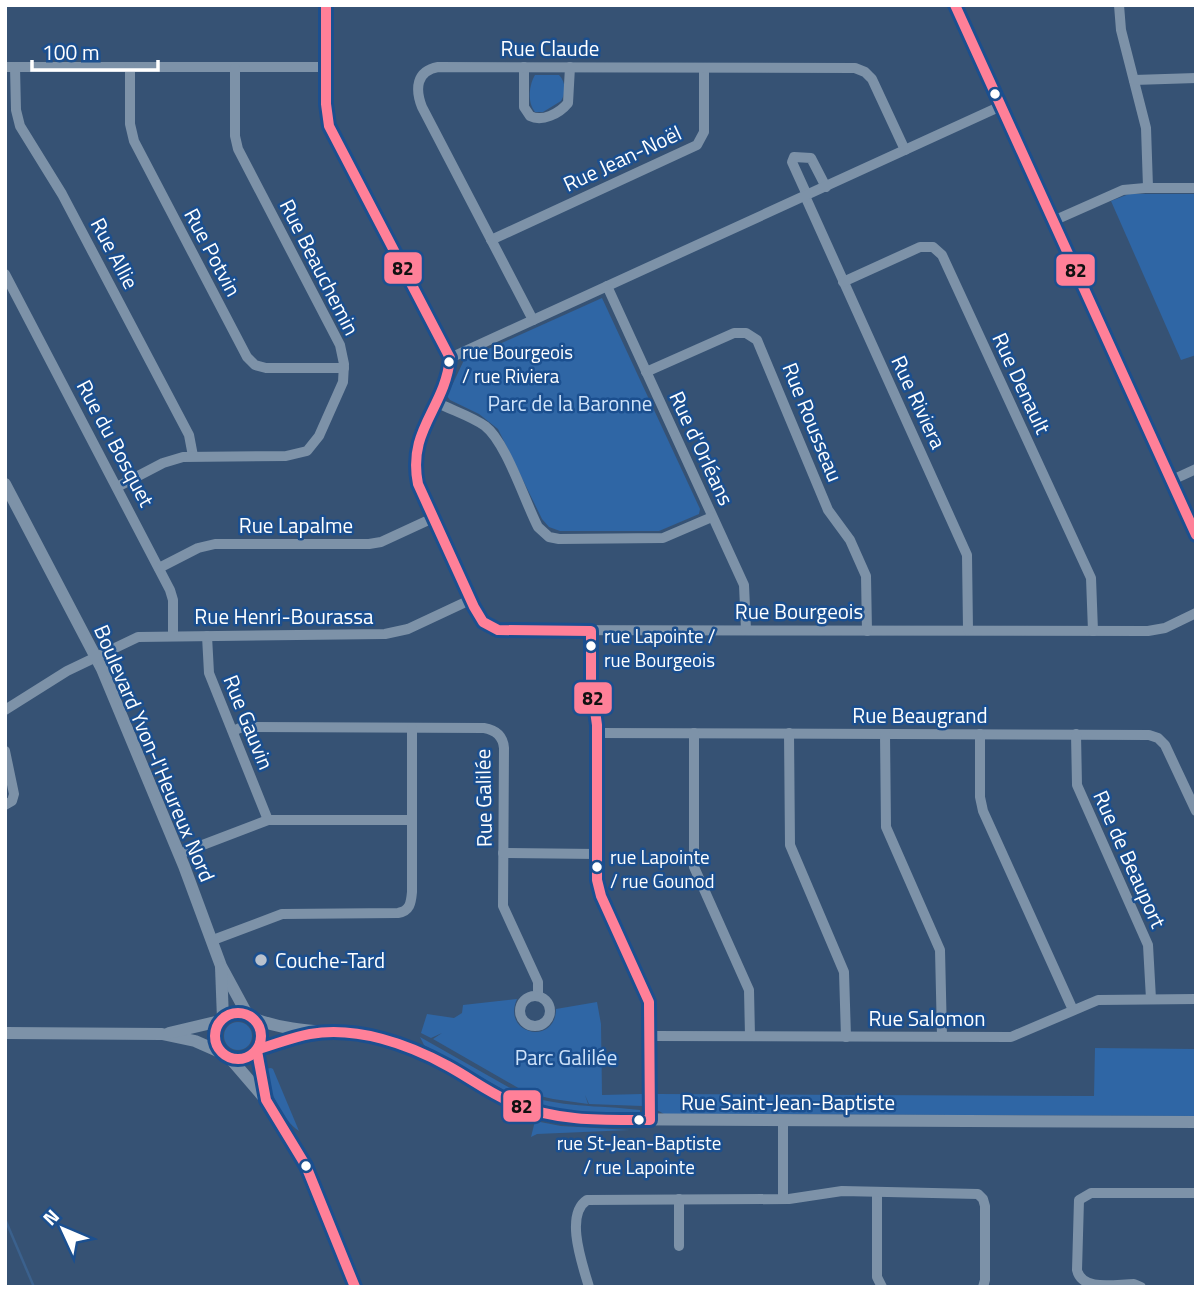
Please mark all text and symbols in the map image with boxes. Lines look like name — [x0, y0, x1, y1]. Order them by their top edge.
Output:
scale bar — [32, 28, 158, 72]
street label: Rue Claude — [501, 32, 599, 64]
text: 100 m — [42, 36, 99, 68]
unlabelled marker — [988, 87, 1002, 101]
street label: Rue Jean-Noël — [557, 117, 687, 199]
street label: Rue Beauchemin — [272, 193, 368, 341]
street label: Rue Potvin — [176, 202, 250, 302]
street label: Rue Allie — [83, 212, 147, 294]
line badge: 82 — [383, 251, 423, 285]
text: 82 — [392, 253, 414, 282]
line badge: 82 — [1055, 253, 1096, 287]
text: 82 — [1065, 255, 1087, 284]
street label: Rue Denault — [985, 327, 1060, 440]
place label: rue Bourgeois / rue Riviera — [462, 337, 573, 390]
street label: Rue Riviera — [883, 350, 955, 454]
marker: rue Bourgeois / rue Riviera — [442, 355, 456, 369]
street label: Rue Rousseau — [775, 358, 851, 486]
street label: Rue du Bosquet — [69, 374, 163, 513]
street label: Rue d'Orléans — [662, 386, 742, 510]
park label: Parc de la Baronne — [488, 387, 652, 419]
street label: Rue Lapalme — [239, 509, 353, 541]
street label: Rue Bourgeois — [735, 595, 863, 627]
street label: Rue Henri-Bourassa — [194, 600, 374, 632]
street label: Boulevard Yvon-l'Heureux Nord — [86, 619, 224, 887]
place label: rue Lapointe / rue Bourgeois — [604, 621, 716, 674]
marker: rue Lapointe / rue Bourgeois — [584, 639, 598, 653]
street label: Rue Gauvin — [215, 670, 283, 774]
line badge: 82 — [573, 681, 613, 715]
text: 82 — [582, 683, 604, 712]
street label: Rue Beaugrand — [852, 699, 988, 731]
street label: Rue Galilée — [466, 749, 500, 847]
street label: Rue de Beauport — [1085, 785, 1175, 933]
place label: rue Lapointe / rue Gounod — [610, 842, 715, 895]
marker: rue Lapointe / rue Gounod — [590, 860, 604, 874]
place label: Couche-Tard — [275, 944, 385, 976]
marker: Couche-Tard — [253, 952, 269, 968]
street label: Rue Salomon — [868, 1002, 986, 1034]
park label: Parc Galilée — [515, 1041, 617, 1073]
street label: Rue Saint-Jean-Baptiste — [681, 1086, 895, 1118]
line badge: 82 — [502, 1089, 542, 1123]
text: 82 — [511, 1091, 533, 1120]
marker: rue St-Jean-Baptiste / rue Lapointe — [632, 1113, 646, 1127]
place label: rue St-Jean-Baptiste / rue Lapointe — [557, 1128, 721, 1181]
unlabelled marker — [299, 1159, 313, 1173]
north arrow — [28, 1194, 98, 1264]
text: N — [35, 1202, 65, 1232]

